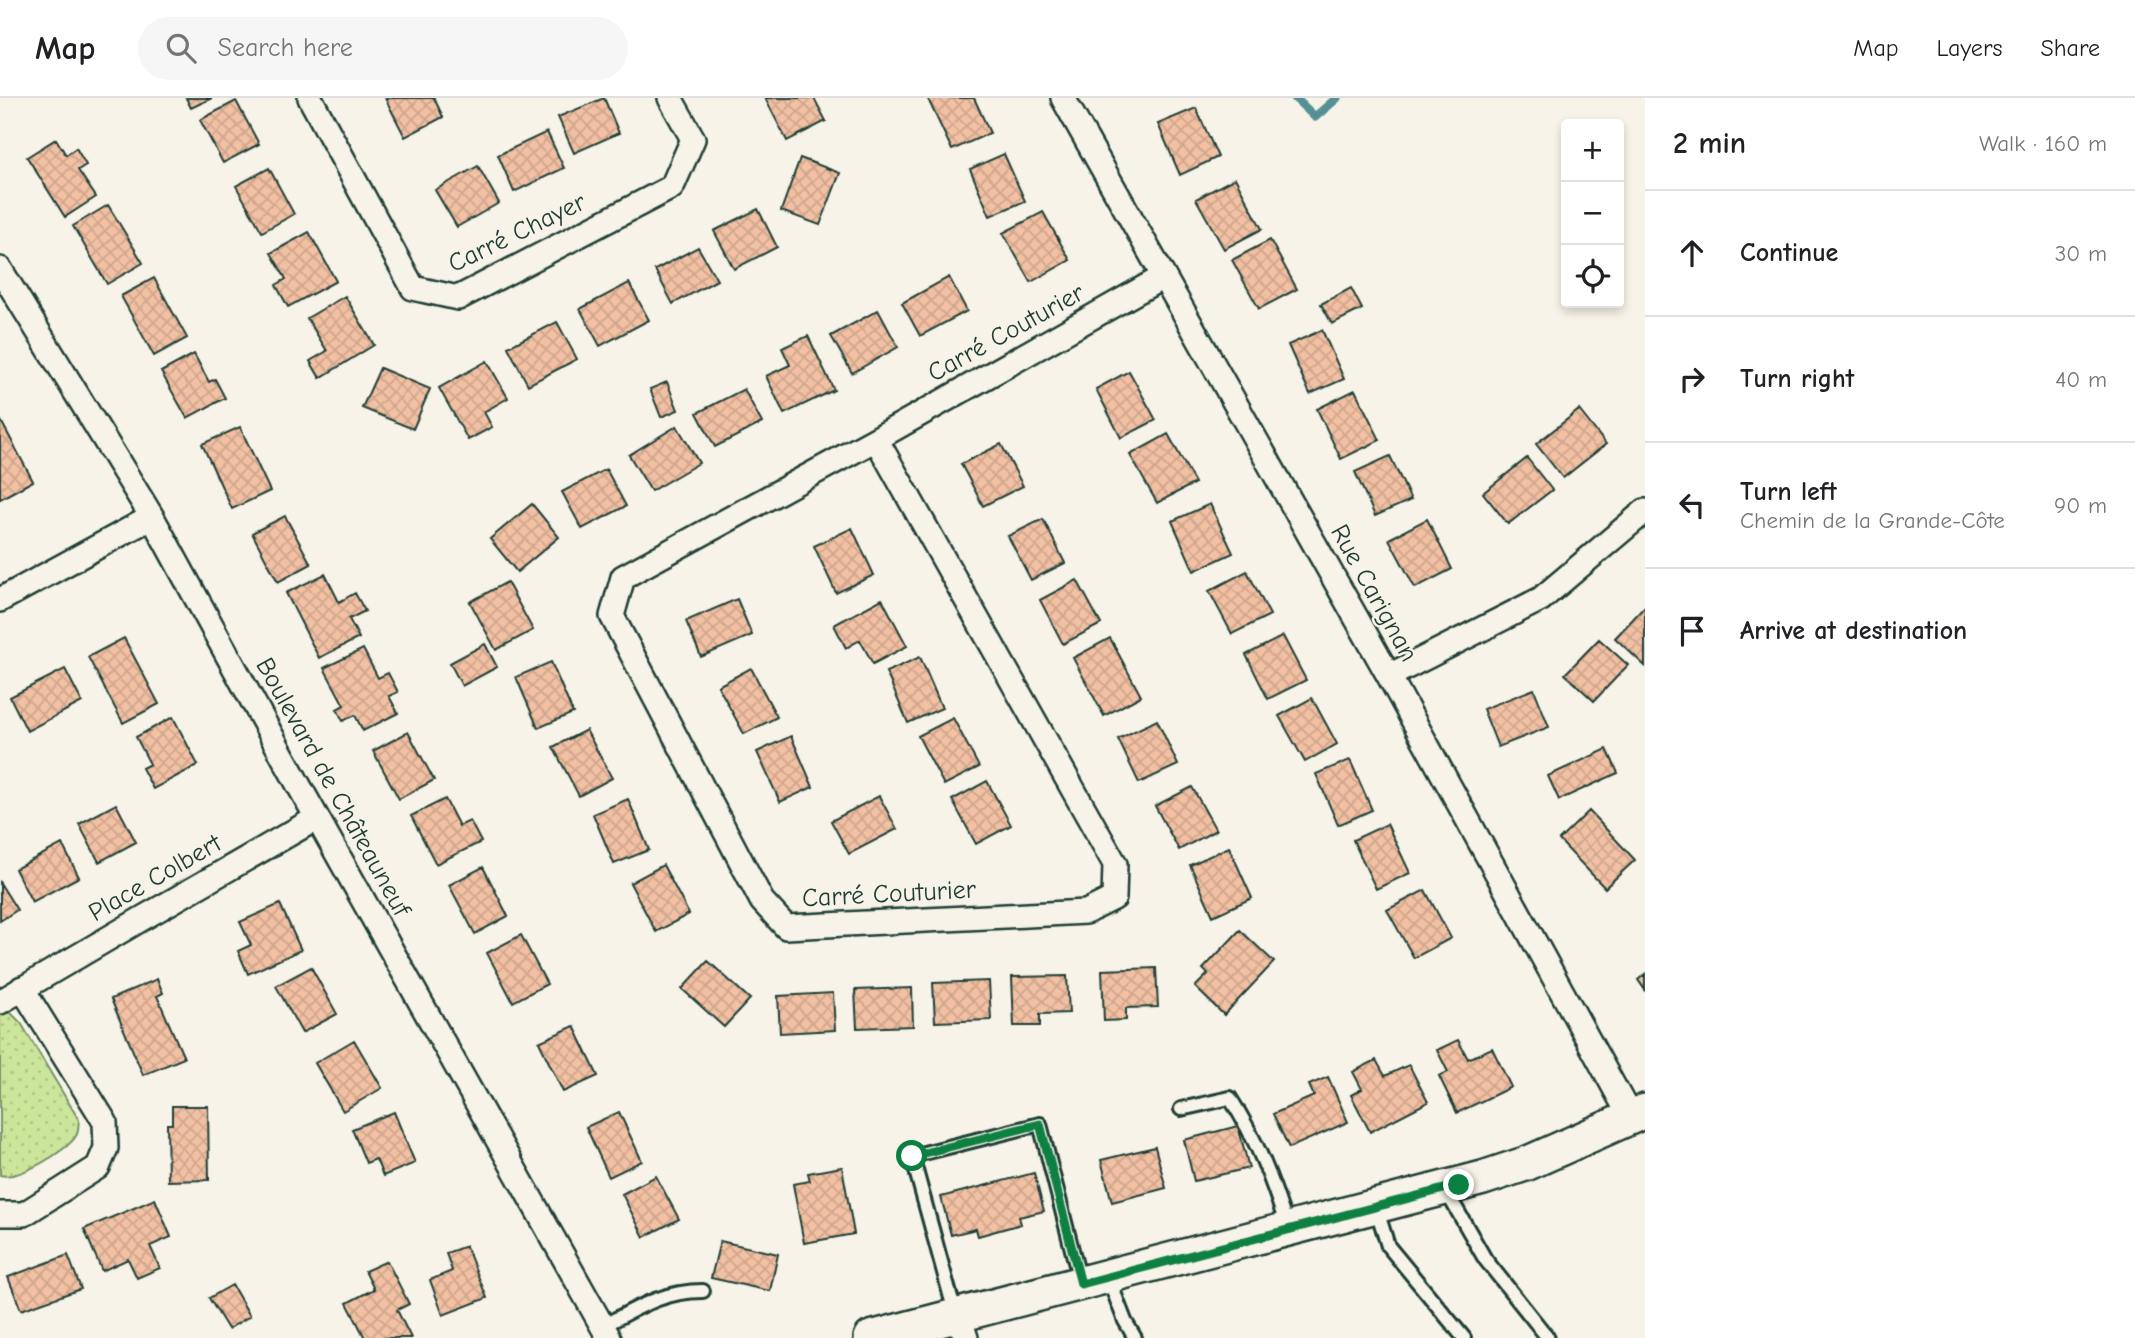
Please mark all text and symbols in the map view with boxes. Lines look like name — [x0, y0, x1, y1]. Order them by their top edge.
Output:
search box — [138, 17, 628, 80]
text: Map — [35, 29, 96, 67]
icon: search — [162, 29, 200, 67]
text: Search here — [218, 33, 353, 63]
text: Map — [1853, 34, 1899, 62]
text: Layers — [1937, 34, 2002, 62]
text: Share — [2040, 34, 2100, 62]
map controls — [1561, 119, 1624, 308]
button: + — [1561, 119, 1624, 182]
text: 2 min — [1673, 126, 1746, 161]
text: Walk · 160 m — [1979, 130, 2107, 157]
button: − — [1561, 182, 1624, 245]
street label: Carré Chayer — [444, 187, 591, 279]
icon: ahead — [1673, 234, 1711, 272]
text: Continue — [1740, 238, 1838, 268]
text: 30 m — [2055, 240, 2107, 267]
button: locate — [1561, 245, 1624, 308]
street label: Carré Couturier — [923, 277, 1090, 388]
icon: right — [1673, 360, 1711, 398]
text: Turn right — [1740, 364, 1854, 394]
text: 40 m — [2055, 366, 2107, 393]
text: Turn left — [1740, 477, 1837, 507]
icon: left — [1673, 486, 1711, 524]
text: 90 m — [2054, 492, 2107, 519]
text: Chemin de la Grande-Côte — [1740, 507, 2005, 534]
street label: Rue Carignan — [1324, 519, 1424, 667]
icon: arrive — [1673, 612, 1711, 650]
text: Arrive at destination — [1740, 616, 1967, 646]
street label: Boulevard de Châteauneuf — [249, 653, 417, 923]
street label: Place Colbert — [83, 827, 228, 928]
street label: Carré Couturier — [801, 874, 977, 914]
route start — [896, 1140, 927, 1171]
route end — [1443, 1169, 1474, 1200]

